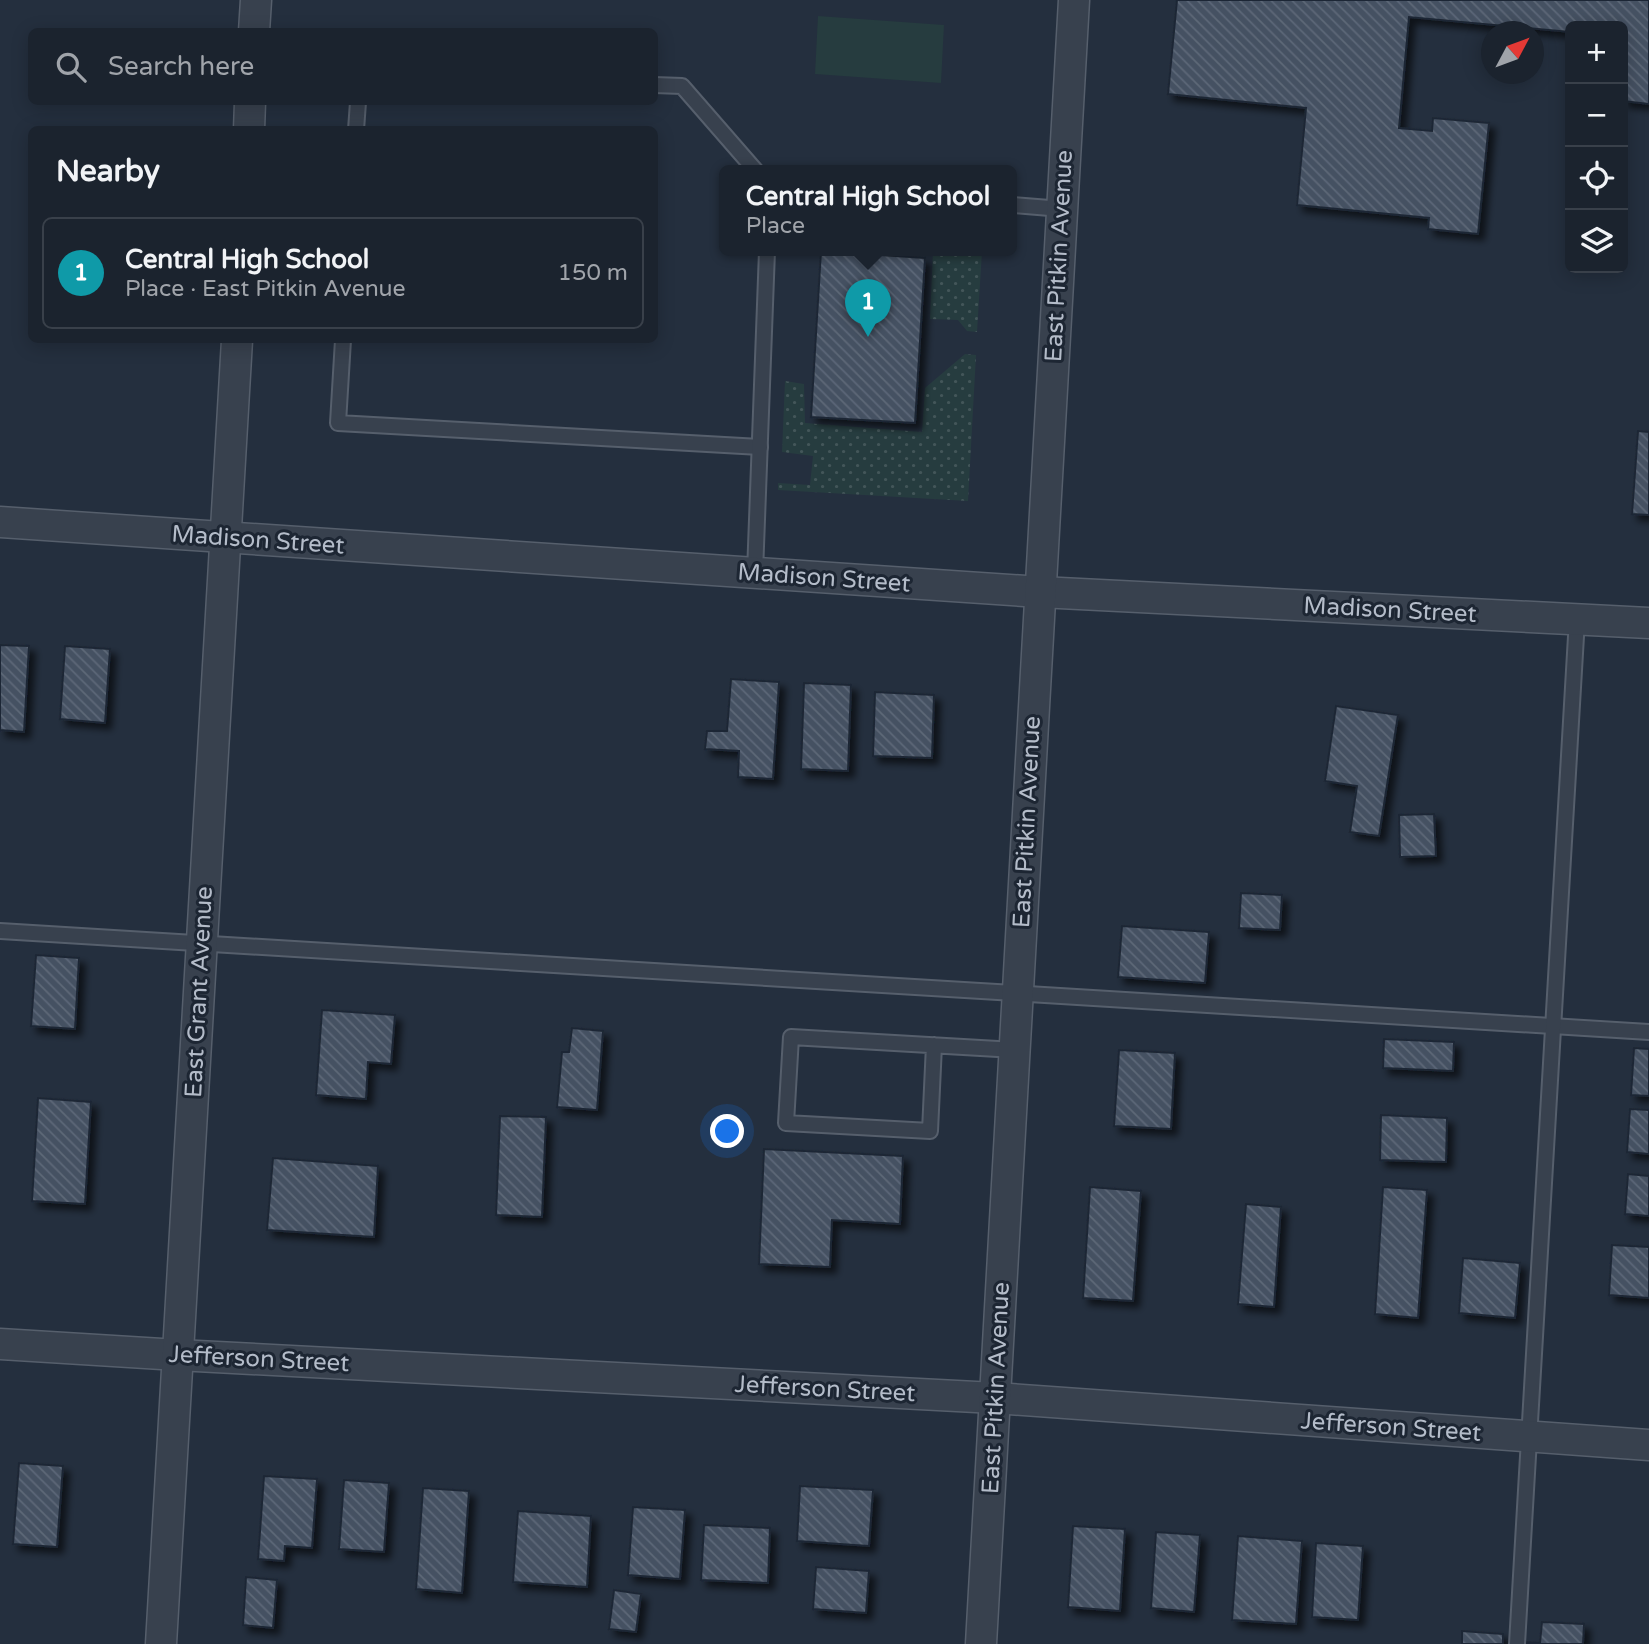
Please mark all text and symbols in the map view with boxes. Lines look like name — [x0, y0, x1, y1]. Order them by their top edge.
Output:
north arrow — [1481, 21, 1544, 84]
map controls — [1565, 21, 1628, 273]
button: + — [1565, 21, 1628, 84]
search box — [28, 28, 658, 105]
icon: search — [52, 48, 90, 86]
text: Search here — [108, 51, 254, 82]
button: − — [1565, 84, 1628, 147]
button: locate — [1565, 147, 1628, 210]
street label: East Pitkin Avenue — [1039, 149, 1079, 363]
text: Nearby — [56, 153, 160, 190]
popup — [719, 165, 1017, 256]
text: Central High School — [746, 181, 990, 212]
button: layers — [1565, 210, 1628, 273]
text: Place — [746, 212, 805, 240]
text: Central High School — [125, 244, 369, 275]
text: 1 — [74, 259, 88, 287]
text: 150 m — [558, 259, 628, 287]
text: Place · East Pitkin Avenue — [125, 275, 406, 303]
pin: 1 — [845, 279, 891, 337]
street label: Madison Street — [171, 519, 345, 561]
street label: Madison Street — [737, 557, 911, 599]
street label: Madison Street — [1303, 591, 1477, 629]
street label: East Pitkin Avenue — [1007, 715, 1047, 929]
street label: East Grant Avenue — [179, 885, 219, 1099]
your location — [710, 1114, 744, 1148]
street label: East Pitkin Avenue — [976, 1281, 1016, 1495]
street label: Jefferson Street — [168, 1340, 350, 1378]
street label: Jefferson Street — [734, 1370, 916, 1408]
street label: Jefferson Street — [1300, 1406, 1482, 1448]

